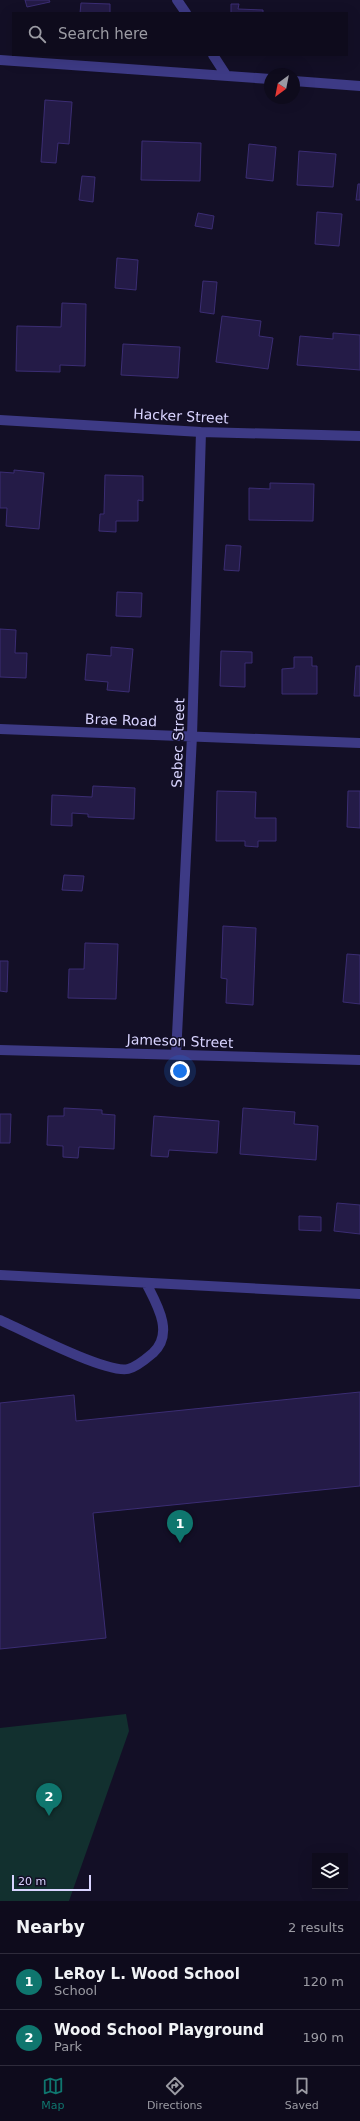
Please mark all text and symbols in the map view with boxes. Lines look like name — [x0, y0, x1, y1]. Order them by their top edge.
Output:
search box — [12, 12, 348, 56]
icon: search — [26, 23, 48, 45]
text: Search here — [58, 25, 148, 43]
north arrow — [264, 68, 300, 104]
street label: Hacker Street — [133, 406, 230, 427]
street label: Sebec Street — [168, 697, 188, 788]
street label: Brae Road — [85, 711, 157, 729]
street label: Jameson Street — [125, 1031, 234, 1051]
your location — [170, 1061, 190, 1081]
pin: 1 — [167, 1510, 193, 1543]
pin: 2 — [36, 1783, 62, 1816]
map controls — [312, 1853, 348, 1889]
button: layers — [312, 1853, 348, 1889]
scale bar — [12, 1873, 91, 1892]
text: 20 m — [18, 1875, 46, 1888]
text: Nearby — [16, 1917, 85, 1937]
text: 2 results — [288, 1920, 344, 1935]
text: LeRoy L. Wood School — [54, 1965, 240, 1983]
text: 1 — [24, 1974, 34, 1989]
text: 120 m — [302, 1974, 344, 1989]
text: School — [54, 1983, 97, 1998]
text: Wood School Playground — [54, 2021, 264, 2039]
text: 2 — [24, 2030, 34, 2045]
text: 190 m — [302, 2030, 344, 2045]
text: Park — [54, 2039, 82, 2054]
tab: Map — [41, 2075, 64, 2112]
tab: Directions — [147, 2075, 202, 2112]
tab: Saved — [285, 2075, 319, 2112]

